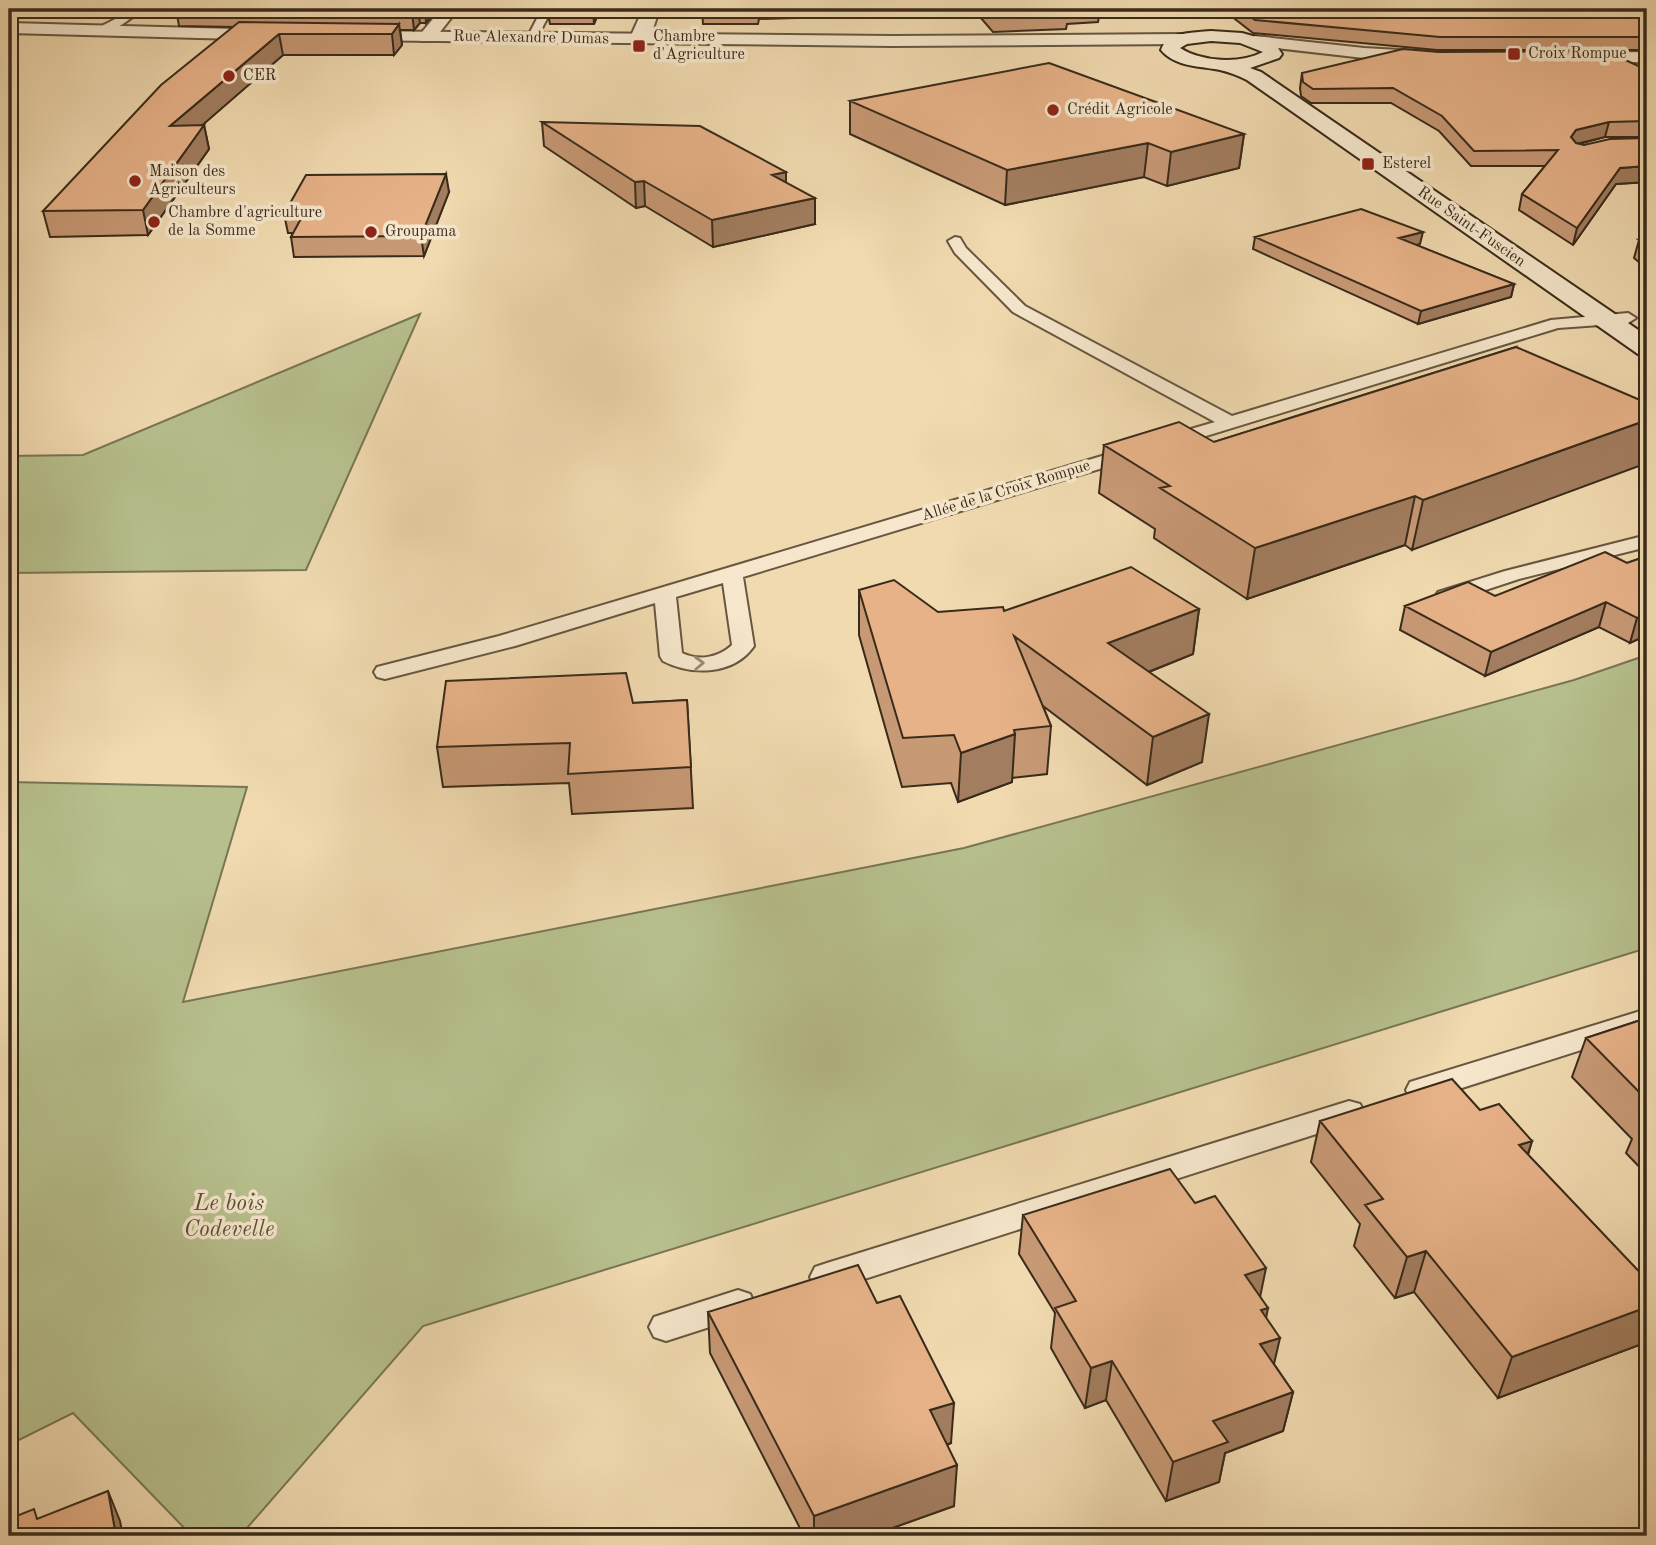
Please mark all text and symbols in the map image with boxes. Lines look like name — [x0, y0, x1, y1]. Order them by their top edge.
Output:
street label: Rue Alexandre Dumas — [453, 29, 609, 47]
place label: Chambre d'Agriculture — [653, 29, 745, 63]
marker: Chambre d'Agriculture — [631, 38, 647, 54]
marker: Croix Rompue — [1506, 46, 1522, 62]
place label: Croix Rompue — [1528, 46, 1627, 62]
marker: CER — [221, 68, 237, 84]
place label: CER — [243, 68, 276, 84]
marker: Crédit Agricole — [1045, 102, 1061, 118]
place label: Crédit Agricole — [1067, 102, 1173, 118]
marker: Esterel — [1360, 156, 1376, 172]
place label: Esterel — [1382, 156, 1431, 172]
place label: Maison des Agriculteurs — [149, 164, 236, 198]
marker: Maison des Agriculteurs — [127, 173, 143, 189]
street label: Rue Saint-Fuscien — [1414, 184, 1528, 270]
place label: Chambre d'agriculture de la Somme — [168, 205, 322, 239]
marker: Chambre d'agriculture de la Somme — [146, 214, 162, 230]
marker: Groupama — [363, 224, 379, 240]
place label: Groupama — [385, 224, 456, 240]
street label: Allée de la Croix Rompue — [920, 458, 1092, 524]
one-way arrow — [694, 655, 705, 670]
park label: Le bois Codevelle — [184, 1192, 274, 1241]

